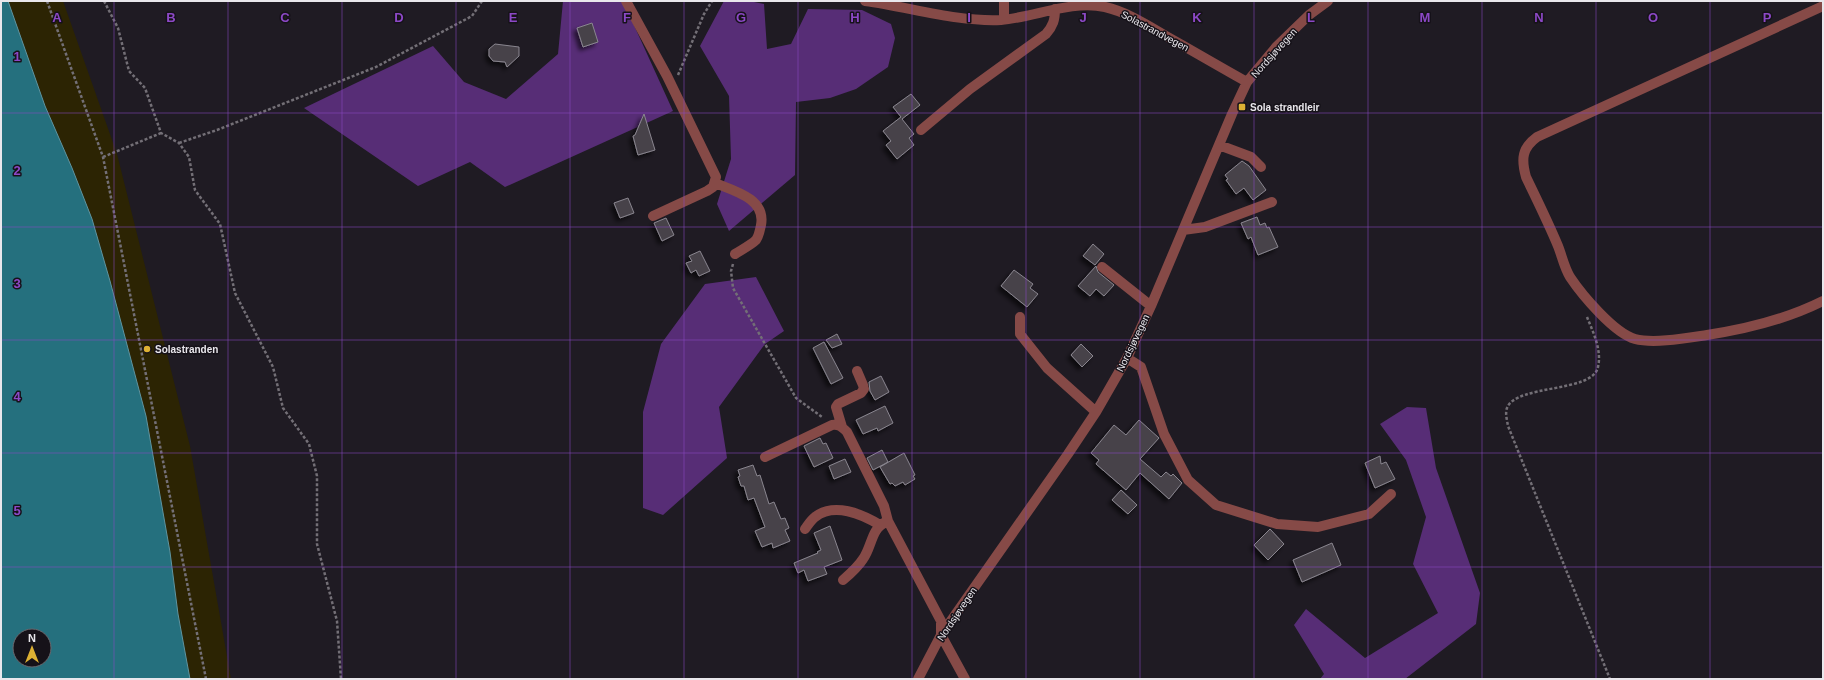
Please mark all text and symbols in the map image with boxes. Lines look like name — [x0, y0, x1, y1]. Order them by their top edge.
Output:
street label: Solastrandvegen — [1119, 9, 1191, 53]
text: A — [52, 10, 62, 25]
text: B — [166, 10, 176, 25]
text: C — [280, 10, 290, 25]
text: D — [394, 10, 404, 25]
text: E — [509, 10, 518, 25]
text: F — [623, 10, 631, 25]
text: G — [736, 10, 746, 25]
text: H — [850, 10, 860, 25]
text: I — [967, 10, 971, 25]
text: J — [1079, 10, 1087, 25]
text: K — [1192, 10, 1202, 25]
text: L — [1307, 10, 1315, 25]
text: M — [1420, 10, 1430, 25]
text: N — [1534, 10, 1544, 25]
text: O — [1648, 10, 1658, 25]
text: P — [1763, 10, 1772, 25]
street label: Nordsjøvegen — [1249, 26, 1299, 80]
text: 1 — [13, 49, 21, 64]
marker: Sola strandleir — [1237, 102, 1247, 112]
place label: Sola strandleir — [1250, 102, 1320, 113]
text: 2 — [13, 163, 21, 178]
text: 3 — [13, 276, 21, 291]
street label: Nordsjøvegen — [1114, 313, 1152, 373]
marker: Solastranden — [142, 344, 152, 354]
place label: Solastranden — [155, 344, 218, 355]
text: 4 — [13, 389, 21, 404]
text: 5 — [13, 503, 21, 518]
street label: Nordsjøvegen — [935, 585, 979, 643]
north arrow — [12, 628, 52, 668]
text: N — [28, 632, 36, 644]

